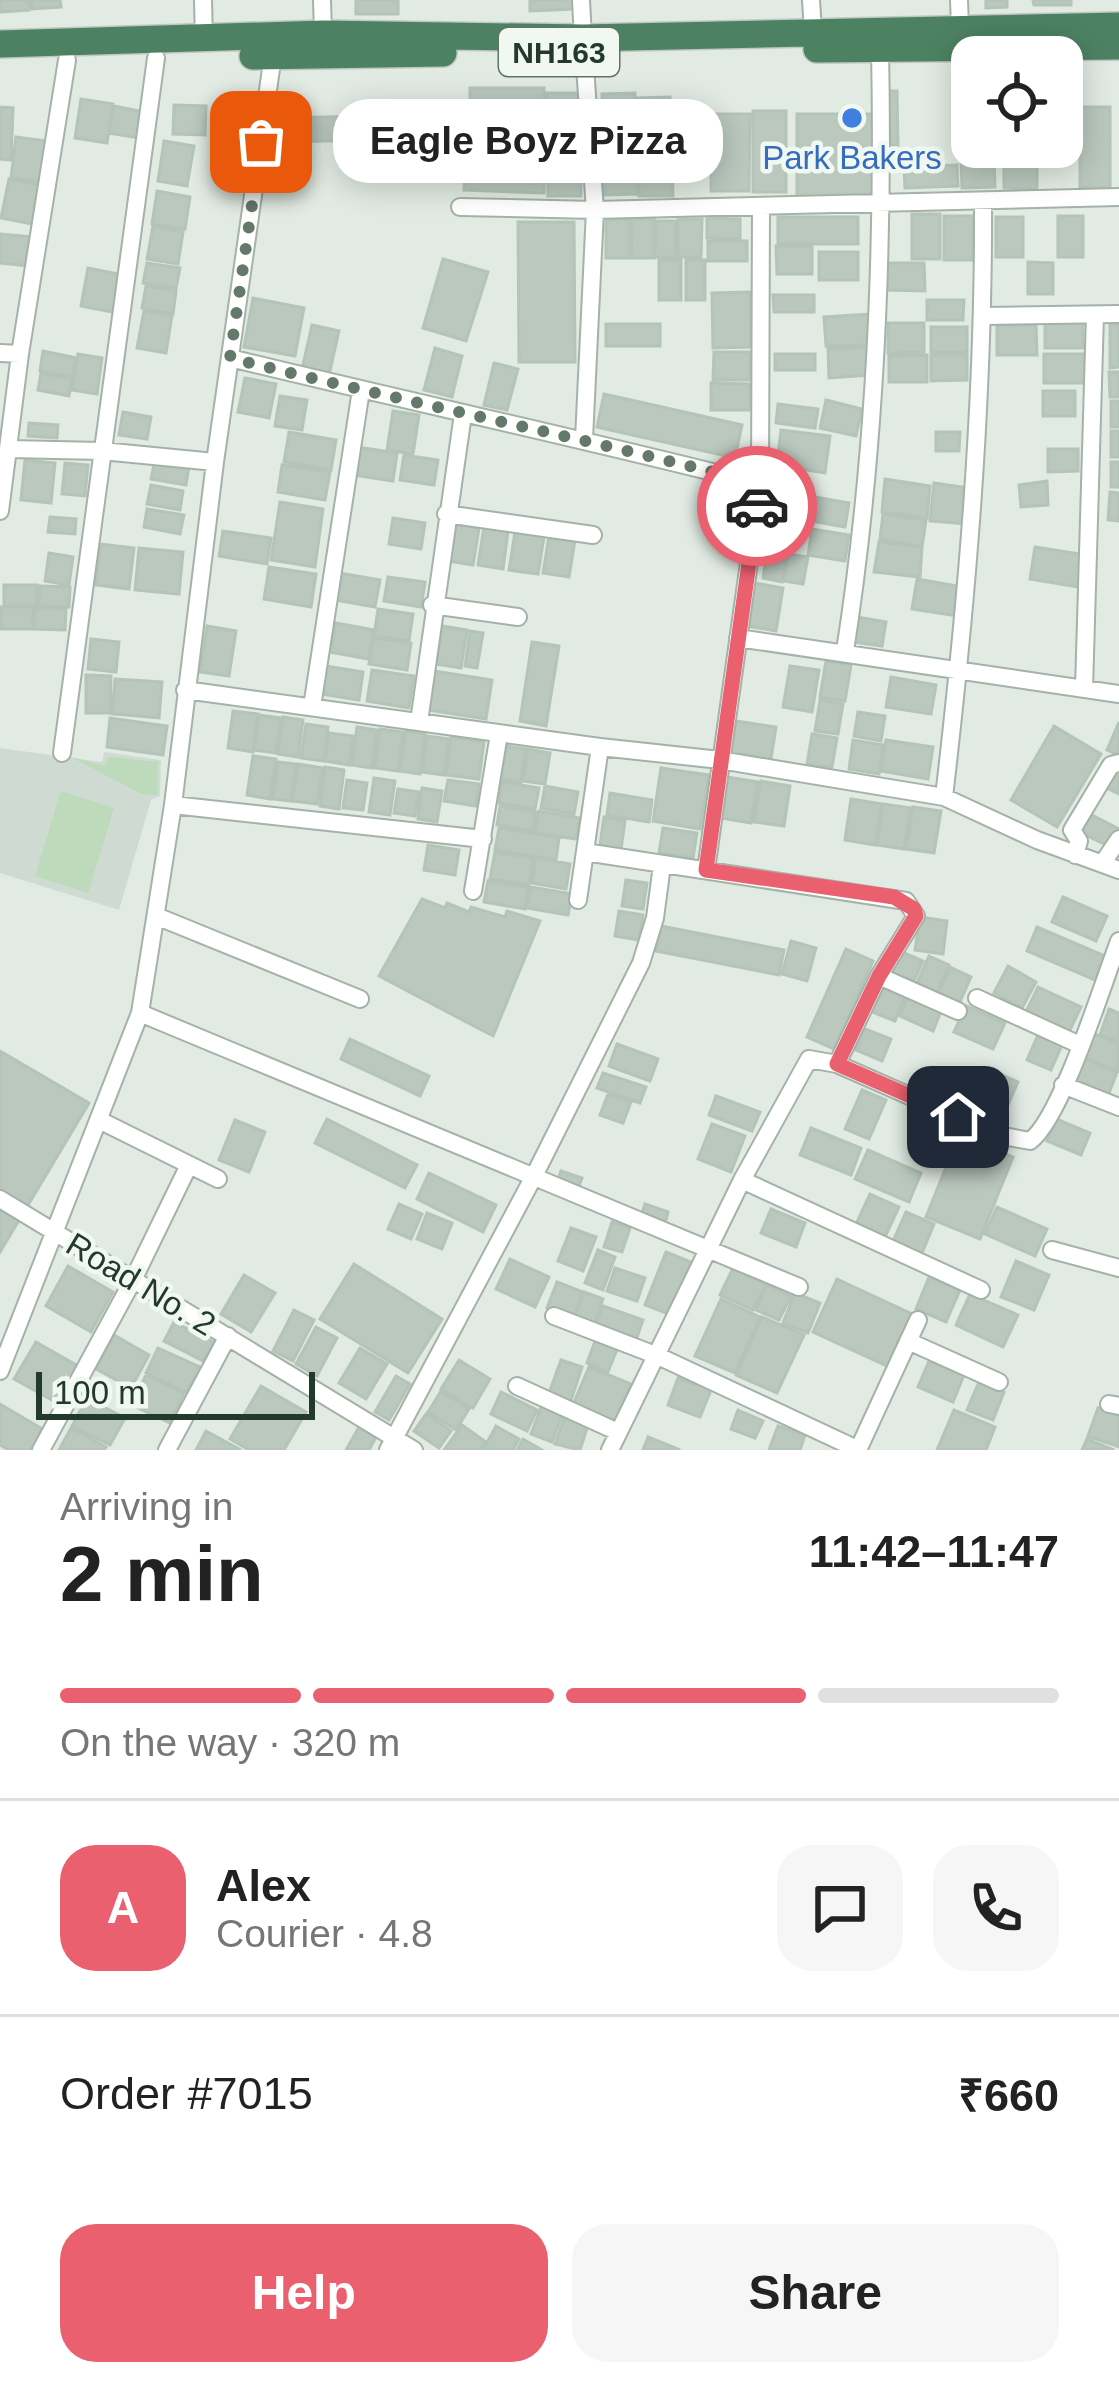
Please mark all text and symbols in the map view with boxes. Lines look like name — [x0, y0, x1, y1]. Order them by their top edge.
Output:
road number: NH163 — [499, 28, 619, 76]
map controls — [951, 36, 1083, 168]
button: locate — [951, 36, 1083, 168]
pin — [210, 91, 312, 193]
callout: Eagle Boyz Pizza — [333, 100, 723, 184]
marker: Park Bakers — [839, 105, 865, 131]
icon: bag — [228, 109, 294, 175]
text: Eagle Boyz Pizza — [370, 119, 686, 162]
place label: Park Bakers — [762, 139, 942, 176]
courier — [697, 446, 817, 566]
icon: car — [724, 473, 790, 539]
pin — [907, 1066, 1009, 1168]
icon: home — [925, 1084, 991, 1150]
street label: Road No. 2 — [60, 1225, 222, 1343]
scale bar — [36, 1366, 315, 1419]
text: 100 m — [54, 1374, 146, 1411]
text: Arriving in — [60, 1485, 233, 1528]
text: 11:42–11:47 — [809, 1526, 1059, 1577]
text: 2 min — [60, 1530, 264, 1618]
text: On the way · 320 m — [60, 1721, 400, 1764]
button: chat — [777, 1845, 903, 1971]
button: phone — [933, 1845, 1059, 1971]
text: Alex — [216, 1860, 311, 1911]
text: A — [107, 1882, 139, 1933]
text: Courier · 4.8 — [216, 1912, 433, 1955]
text: Order #7015 — [60, 2068, 313, 2119]
text: ₹660 — [958, 2070, 1059, 2121]
button: Help — [60, 2224, 548, 2362]
button: Share — [572, 2224, 1059, 2362]

